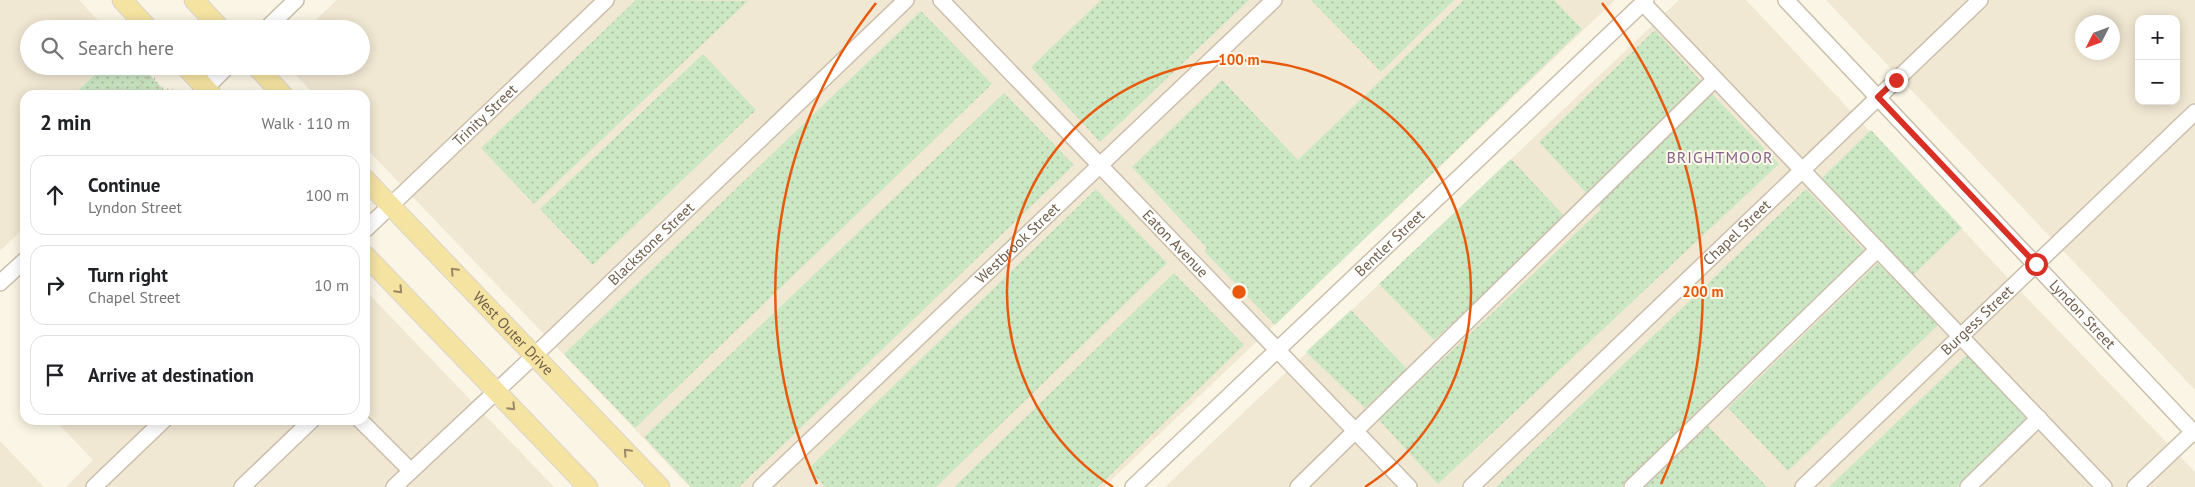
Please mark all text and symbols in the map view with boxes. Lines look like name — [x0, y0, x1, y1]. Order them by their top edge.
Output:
north arrow — [2075, 15, 2120, 60]
map controls — [2135, 15, 2180, 105]
button: + — [2135, 15, 2180, 60]
search box — [20, 20, 370, 75]
icon: search — [38, 34, 66, 62]
text: Search here — [78, 36, 174, 60]
text: 100 m — [1218, 50, 1260, 69]
button: − — [2135, 60, 2180, 105]
route end — [1885, 69, 1908, 92]
street label: Trinity Street — [448, 80, 521, 150]
text: 2 min — [40, 109, 91, 136]
text: Walk · 110 m — [261, 113, 350, 133]
district label: BRIGHTMOOR — [1666, 147, 1774, 167]
text: Continue — [88, 173, 160, 197]
icon: ahead — [41, 181, 69, 209]
text: 100 m — [306, 185, 349, 205]
street label: Chapel Street — [1699, 195, 1774, 269]
text: Lyndon Street — [88, 197, 182, 217]
street label: Blackstone Street — [604, 198, 698, 289]
street label: Westbrook Street — [971, 198, 1064, 287]
street label: Eaton Avenue — [1139, 205, 1213, 281]
street label: Bentler Street — [1351, 205, 1428, 281]
route start — [2025, 253, 2048, 276]
text: Turn right — [88, 263, 168, 287]
one-way arrow — [451, 268, 460, 277]
icon: right — [41, 271, 69, 299]
text: 10 m — [314, 275, 349, 295]
street label: Lyndon Street — [2045, 275, 2120, 353]
street label: Burgess Street — [1937, 281, 2017, 359]
text: 200 m — [1682, 282, 1724, 301]
centre of rings — [1230, 283, 1248, 301]
one-way arrow — [393, 284, 402, 293]
text: Chapel Street — [88, 287, 180, 307]
street label: West Outer Drive — [469, 287, 558, 379]
icon: arrive — [41, 361, 69, 389]
text: Arrive at destination — [88, 363, 254, 387]
one-way arrow — [506, 401, 515, 410]
one-way arrow — [624, 448, 633, 457]

